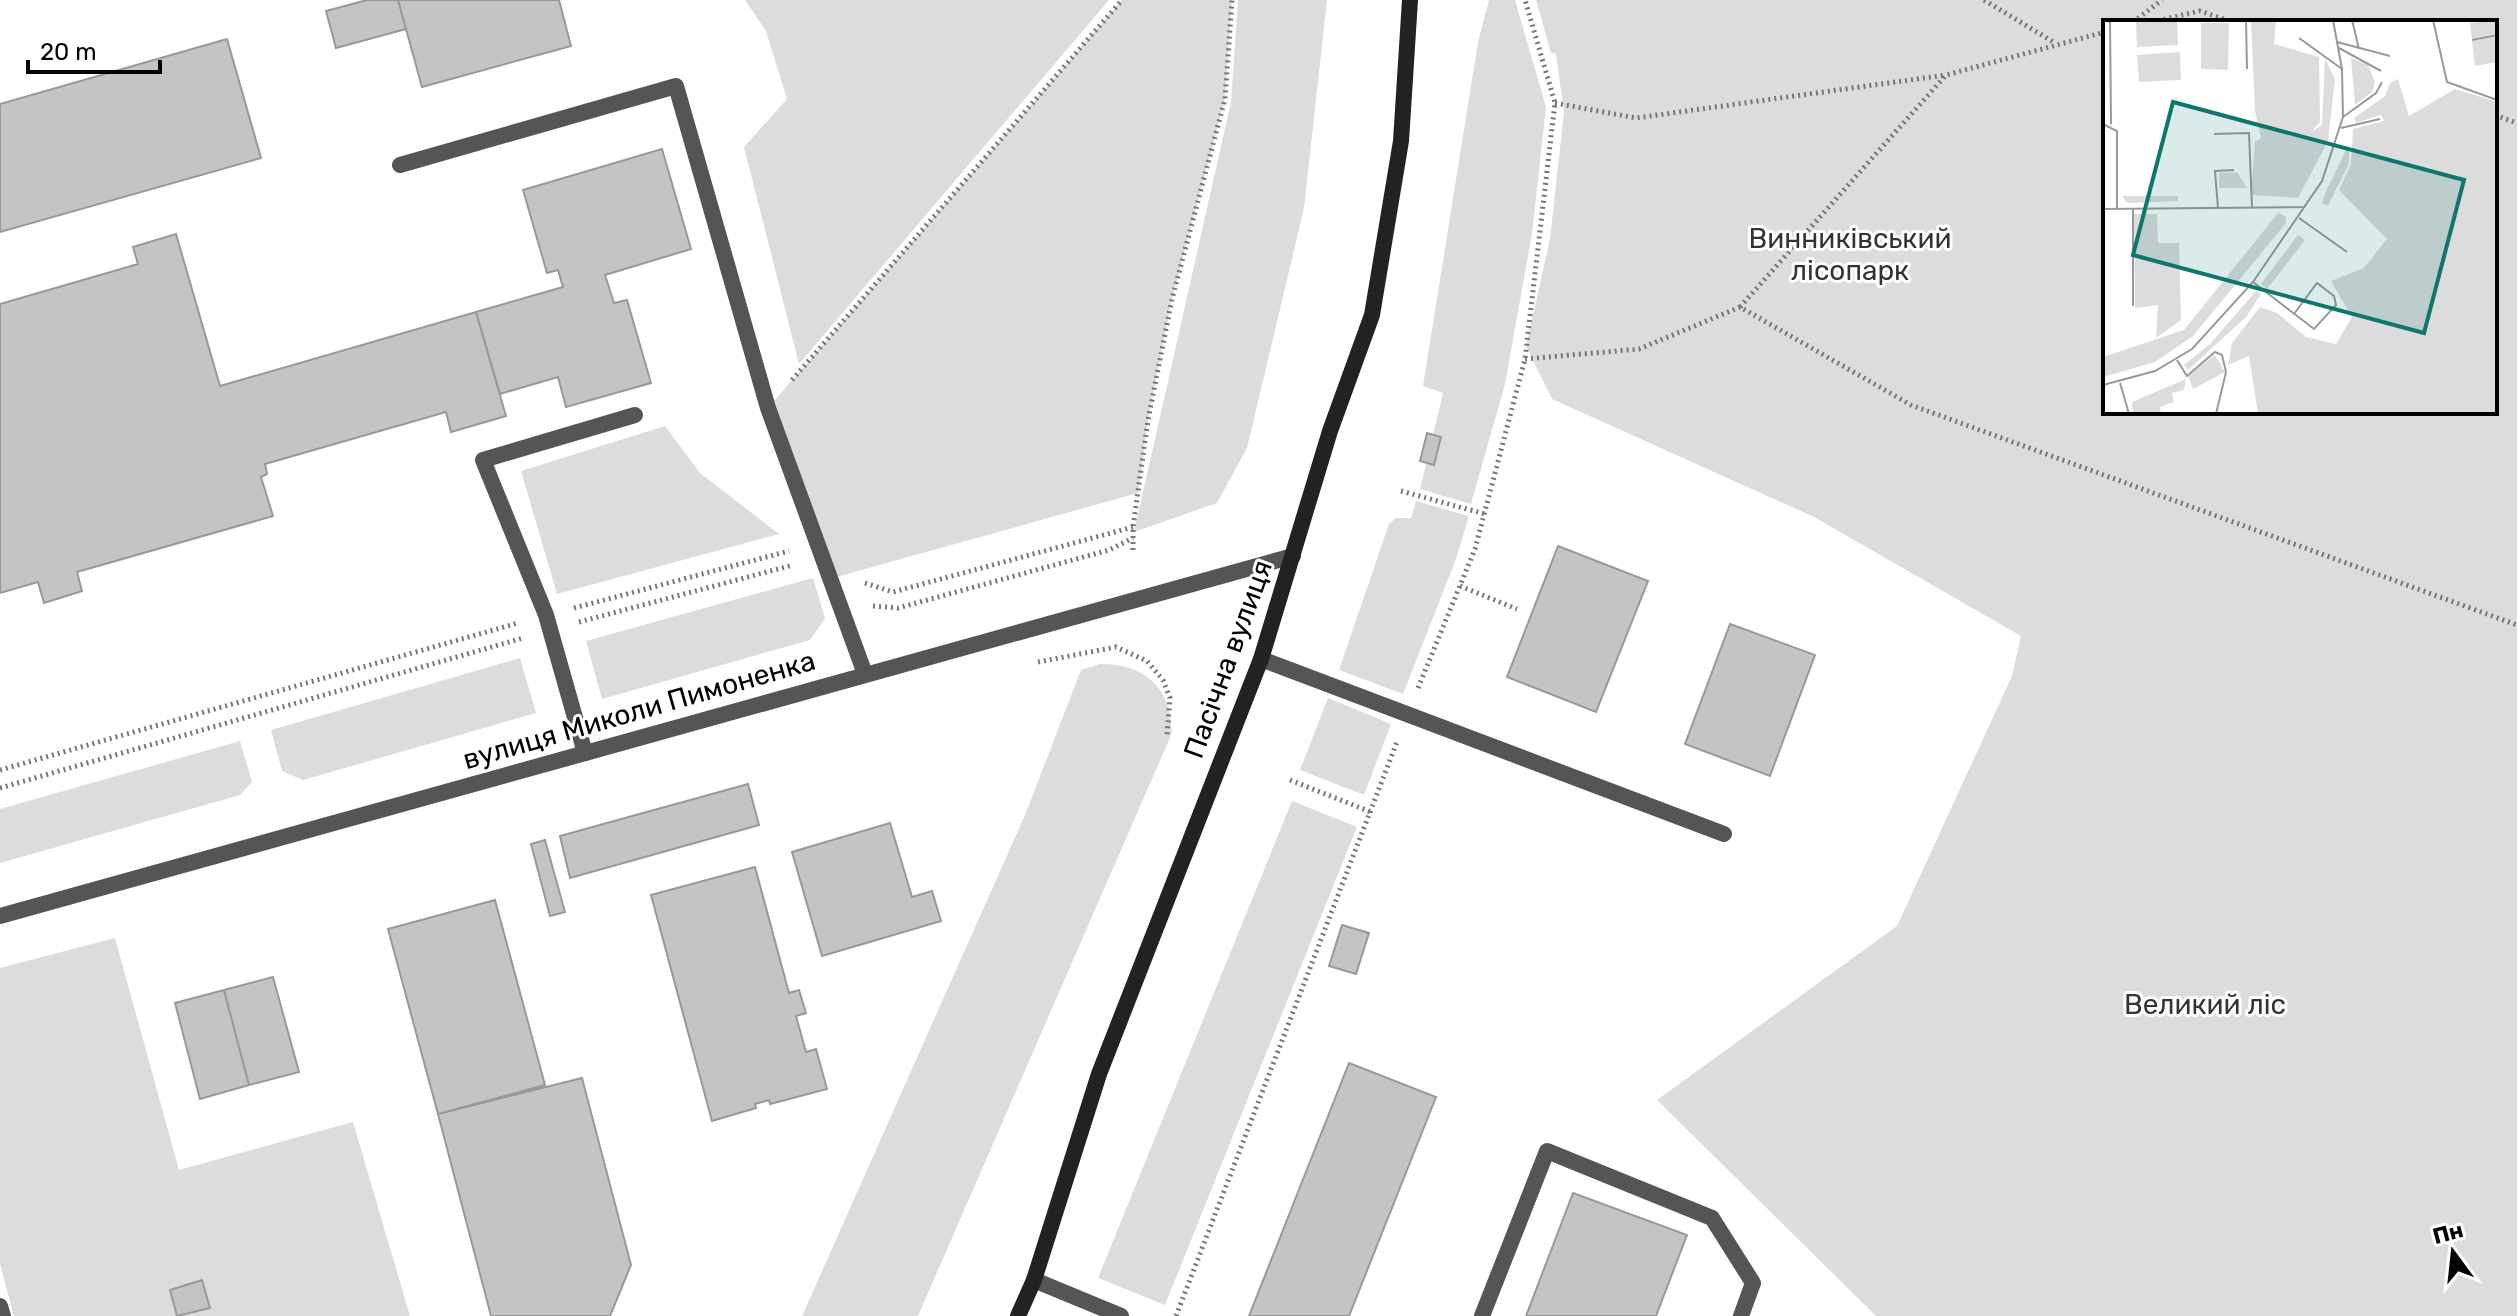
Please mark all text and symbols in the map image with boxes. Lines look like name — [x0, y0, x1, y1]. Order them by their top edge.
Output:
inset map — [2103, 20, 2497, 414]
scale bar — [28, 24, 160, 74]
text: 20 m — [40, 38, 97, 66]
park label: Винниківський лісопарк — [1748, 222, 1952, 287]
street label: Пасічна вулиця — [1177, 555, 1279, 763]
street label: вулиця Миколи Пимоненка — [459, 644, 819, 776]
park label: Великий ліс — [2124, 988, 2286, 1021]
north arrow — [2413, 1212, 2493, 1292]
text: Пн — [2430, 1216, 2466, 1250]

